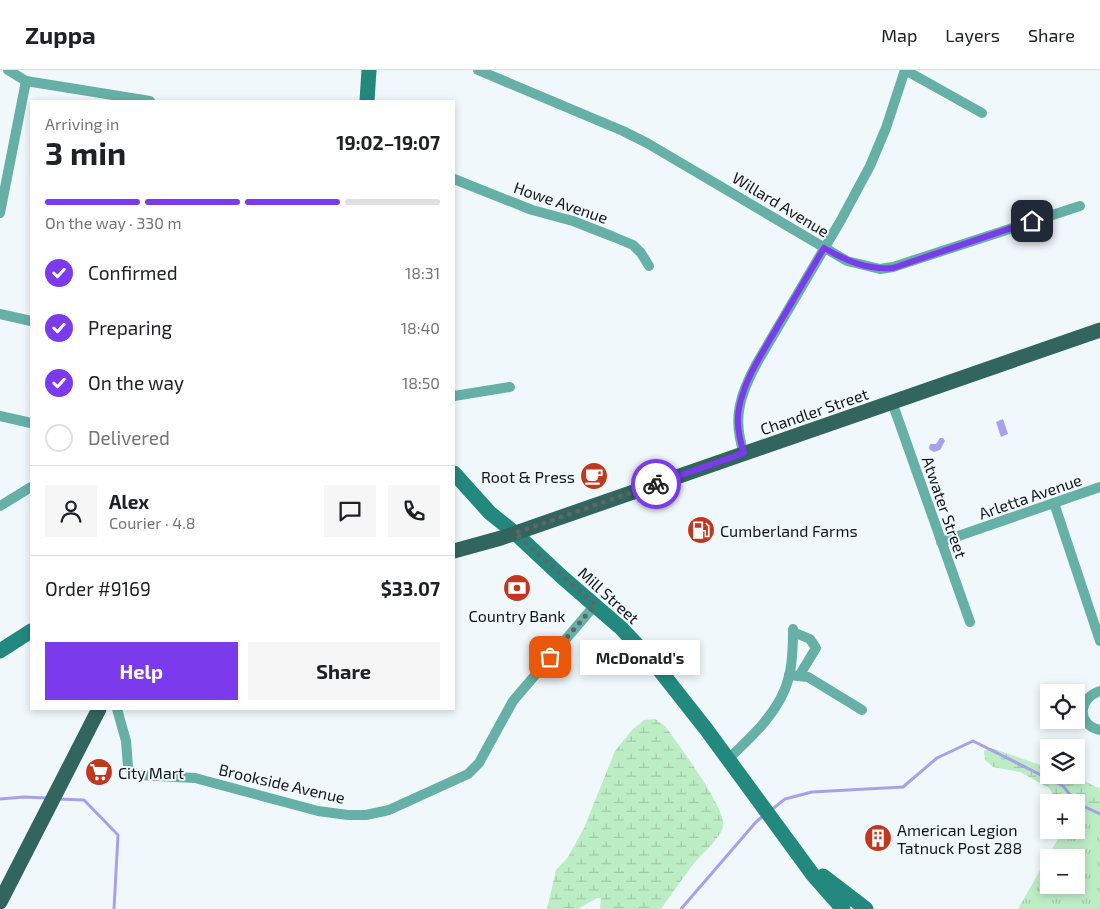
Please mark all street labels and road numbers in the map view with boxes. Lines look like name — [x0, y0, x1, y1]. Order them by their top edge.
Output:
street label: Willard Avenue — [729, 168, 833, 240]
street label: Howe Avenue — [511, 177, 611, 227]
street label: Chandler Street — [757, 384, 871, 438]
street label: Atwater Street — [919, 454, 971, 560]
street label: Arletta Avenue — [976, 470, 1084, 522]
street label: Mill Street — [575, 563, 643, 627]
street label: Brookside Avenue — [217, 759, 347, 807]

